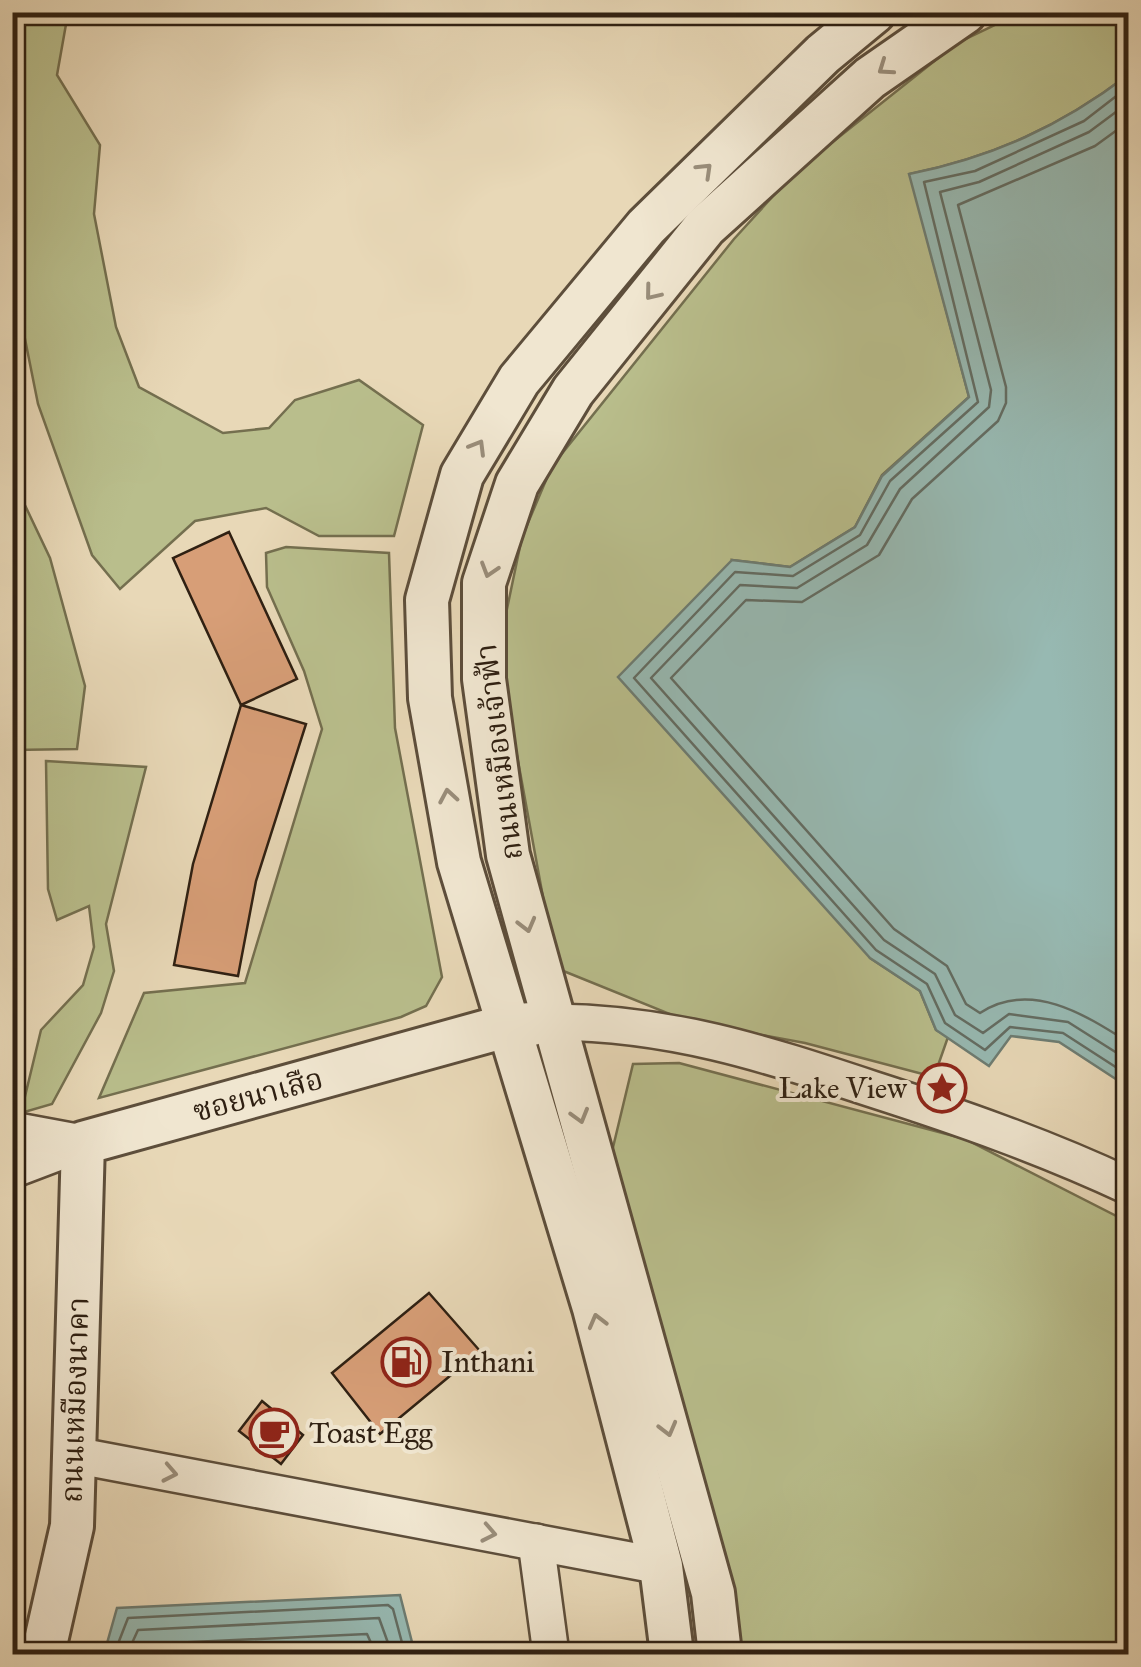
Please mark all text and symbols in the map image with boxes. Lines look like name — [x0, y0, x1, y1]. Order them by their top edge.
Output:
one-way arrow — [877, 56, 896, 74]
one-way arrow — [694, 163, 712, 181]
one-way arrow — [646, 282, 664, 300]
one-way arrow — [466, 440, 485, 458]
one-way arrow — [480, 561, 501, 578]
street label: ถนนเหมืองเจ้าฟ้า — [468, 642, 530, 862]
one-way arrow — [438, 788, 459, 805]
one-way arrow — [515, 916, 536, 933]
street label: ซอยนาเสือ — [189, 1060, 327, 1130]
place icon: Lake View — [916, 1062, 968, 1114]
place label: Lake View — [778, 1070, 908, 1106]
one-way arrow — [568, 1107, 589, 1124]
street label: ถนนเหมืองนาคา — [53, 1296, 97, 1504]
one-way arrow — [587, 1313, 608, 1330]
fuel station icon: Inthani — [380, 1336, 432, 1388]
place label: Inthani — [441, 1344, 534, 1380]
cafe icon: Toast Egg — [248, 1407, 300, 1459]
place label: Toast Egg — [309, 1415, 434, 1451]
one-way arrow — [657, 1419, 678, 1437]
one-way arrow — [161, 1462, 178, 1483]
one-way arrow — [480, 1522, 497, 1543]

